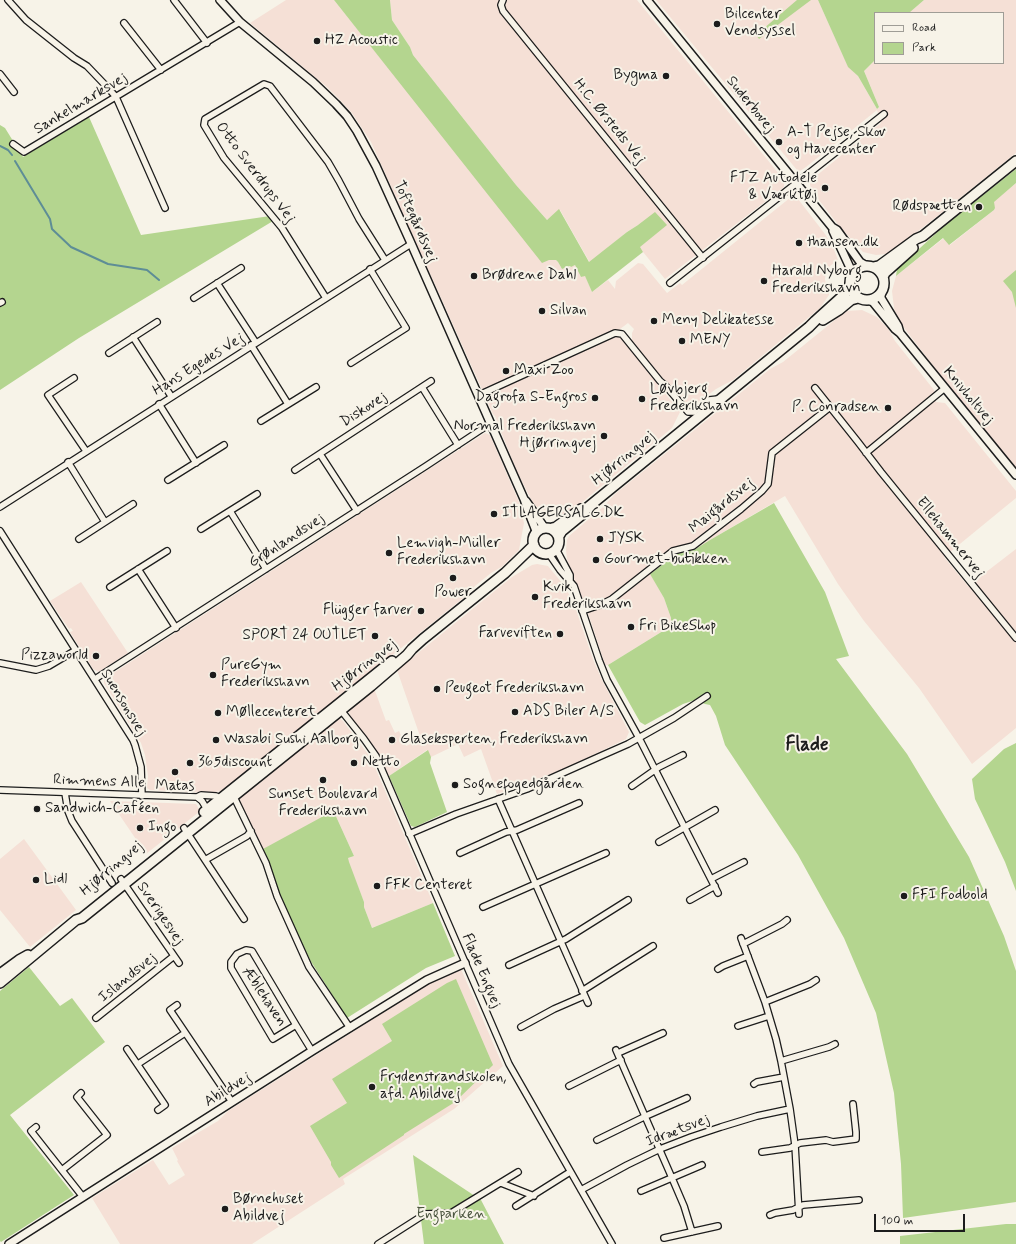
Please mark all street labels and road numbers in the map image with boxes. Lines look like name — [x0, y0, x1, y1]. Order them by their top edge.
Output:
street label: Sankelmarksvej — [31, 69, 131, 139]
street label: Suderbovej — [722, 73, 778, 137]
street label: H.C. Ørsteds Vej — [569, 76, 649, 168]
street label: Otto Sverdrups Vej — [211, 119, 299, 227]
street label: Toftegårdsvej — [389, 178, 441, 266]
street label: Hans Egedes Vej — [150, 330, 248, 400]
street label: Knivholtvej — [939, 363, 997, 429]
street label: Diskovej — [337, 388, 391, 432]
street label: Hjørringvej — [589, 428, 659, 490]
street label: Maigårdsvej — [686, 474, 758, 538]
street label: Ellehammervej — [912, 494, 988, 582]
street label: Grønlandsvej — [246, 510, 328, 572]
street label: Hjørringvej — [329, 636, 401, 696]
street label: Suensonsvej — [96, 666, 150, 740]
street label: Rimmens Alle — [53, 771, 145, 793]
street label: Hjørringvej — [77, 838, 147, 900]
street label: Sverigesvej — [132, 879, 188, 949]
street label: Flade Engvej — [457, 931, 505, 1011]
street label: Islandsvej — [95, 949, 161, 1007]
street label: Æblehaven — [238, 964, 290, 1030]
street label: Abildvej — [201, 1069, 255, 1111]
street label: Idrætsvej — [644, 1111, 712, 1151]

